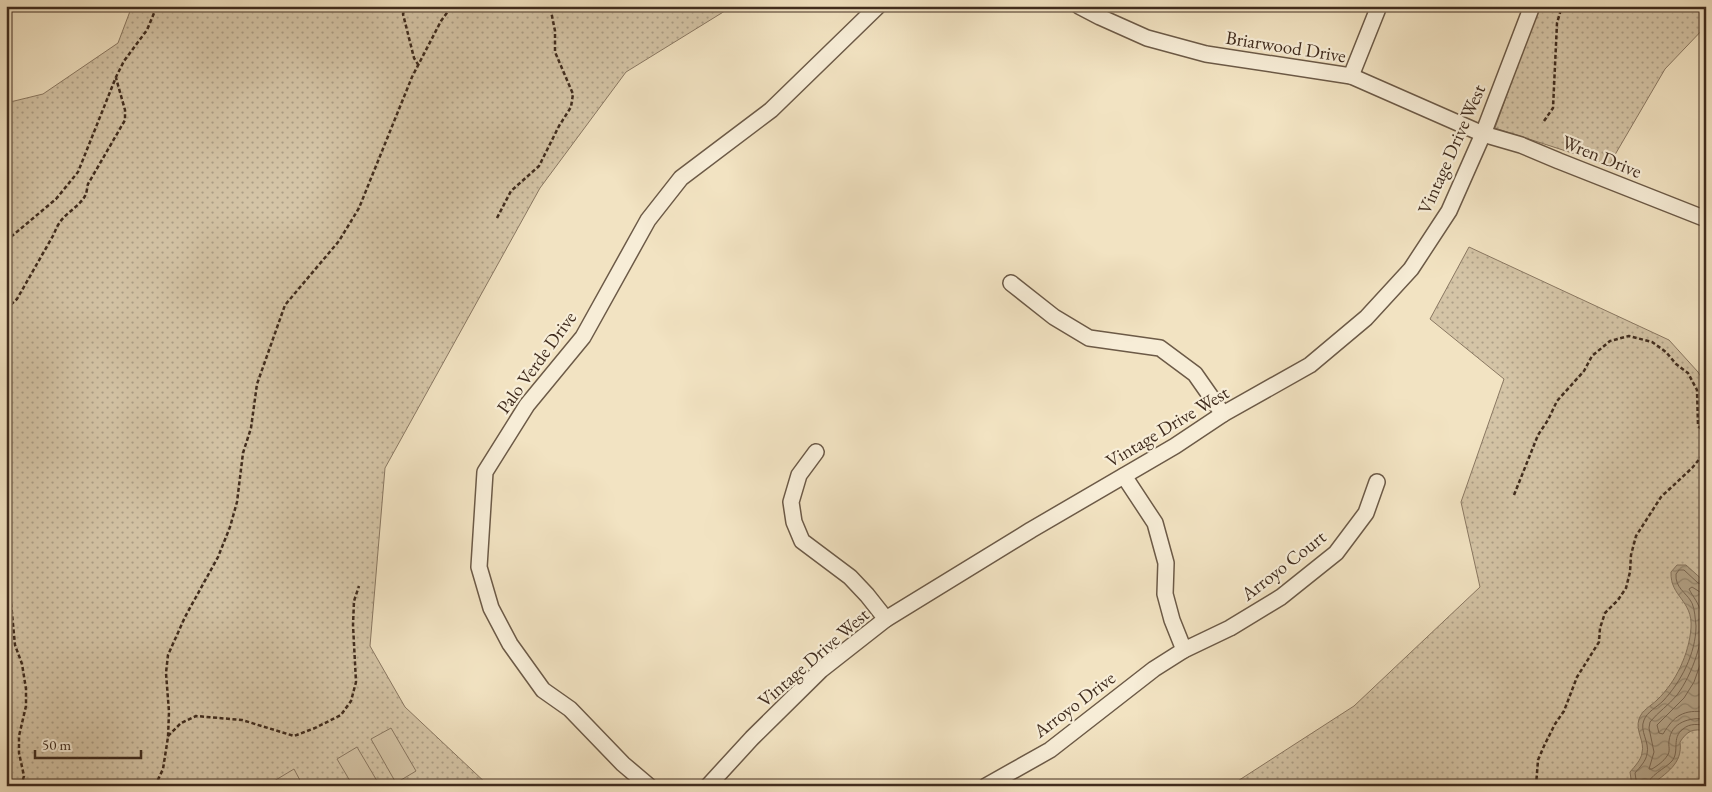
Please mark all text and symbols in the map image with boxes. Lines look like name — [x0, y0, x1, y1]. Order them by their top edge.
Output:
street label: Briarwood Drive — [1224, 25, 1348, 68]
street label: Vintage Drive West — [1412, 80, 1491, 218]
street label: Wren Drive — [1558, 129, 1645, 184]
street label: Palo Verde Drive — [491, 306, 582, 419]
street label: Vintage Drive West — [1101, 380, 1234, 473]
street label: Arroyo Court — [1235, 524, 1331, 607]
street label: Vintage Drive West — [752, 602, 874, 713]
street label: Arroyo Drive — [1027, 665, 1120, 744]
scale bar — [35, 727, 141, 759]
text: 50 m — [42, 735, 71, 754]

